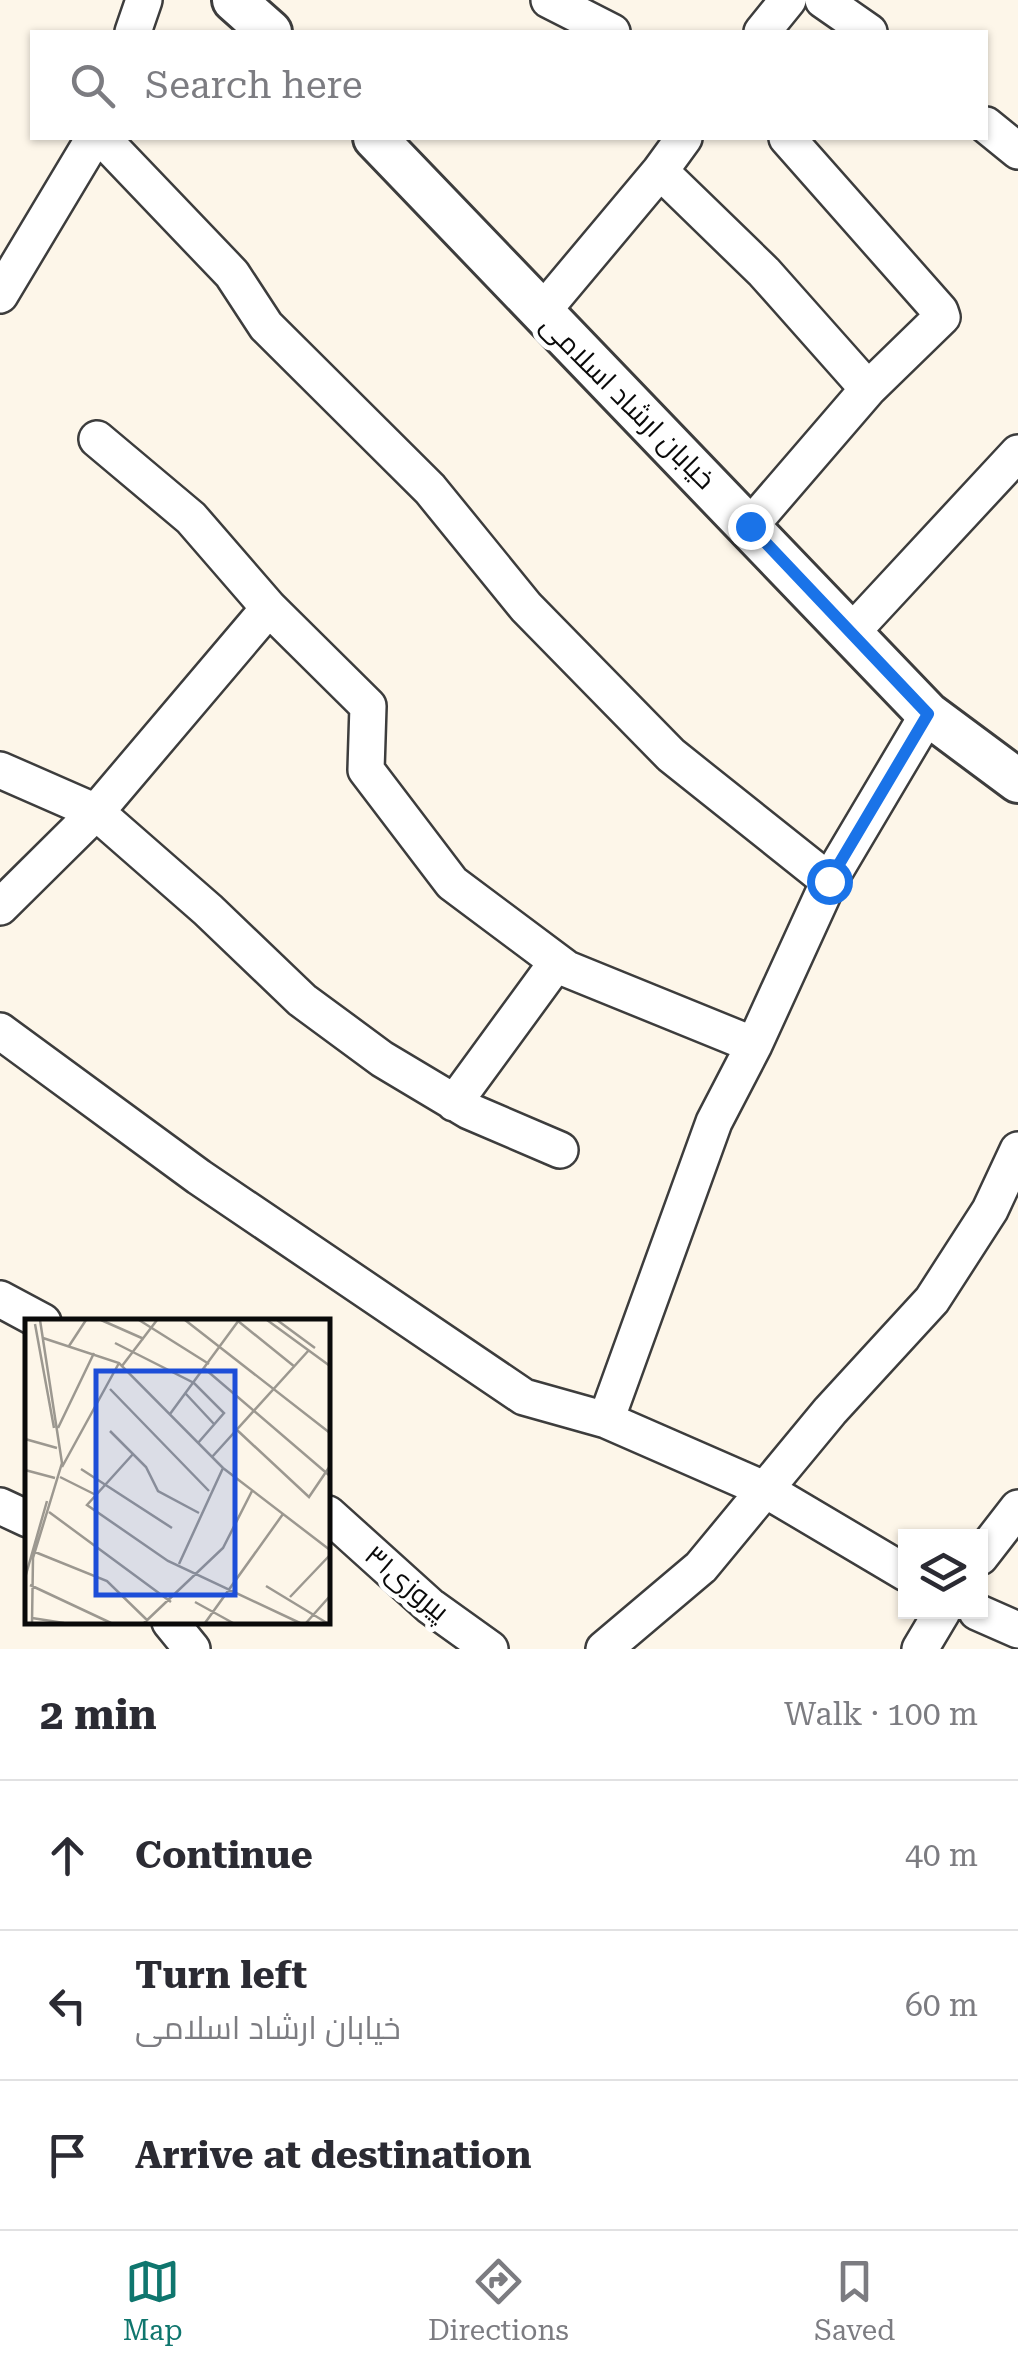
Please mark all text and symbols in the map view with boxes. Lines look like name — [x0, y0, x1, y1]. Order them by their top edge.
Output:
search box — [30, 30, 988, 140]
icon: search — [65, 58, 120, 113]
text: Search here — [145, 63, 363, 107]
street label: خیابان ارشاد اسلامی — [534, 308, 722, 496]
route end — [728, 504, 774, 550]
route start — [807, 859, 853, 905]
inset map — [25, 1319, 330, 1624]
map controls — [898, 1529, 988, 1619]
button: layers — [898, 1529, 988, 1619]
street label: پیروزی۳۱ — [357, 1538, 456, 1629]
text: 2 min — [40, 1690, 157, 1739]
text: Walk · 100 m — [784, 1695, 978, 1733]
icon: ahead — [40, 1828, 95, 1883]
text: Continue — [135, 1833, 313, 1877]
text: 40 m — [905, 1836, 978, 1874]
text: Turn left — [135, 1953, 307, 1997]
icon: left — [40, 1978, 95, 2033]
text: 60 m — [905, 1986, 978, 2024]
text: خیابان ارشاد اسلامی — [135, 2009, 401, 2047]
icon: arrive — [40, 2128, 95, 2183]
text: Arrive at destination — [135, 2133, 531, 2177]
tab: Map — [123, 2254, 183, 2347]
tab: Directions — [428, 2254, 569, 2347]
tab: Saved — [814, 2254, 895, 2347]

